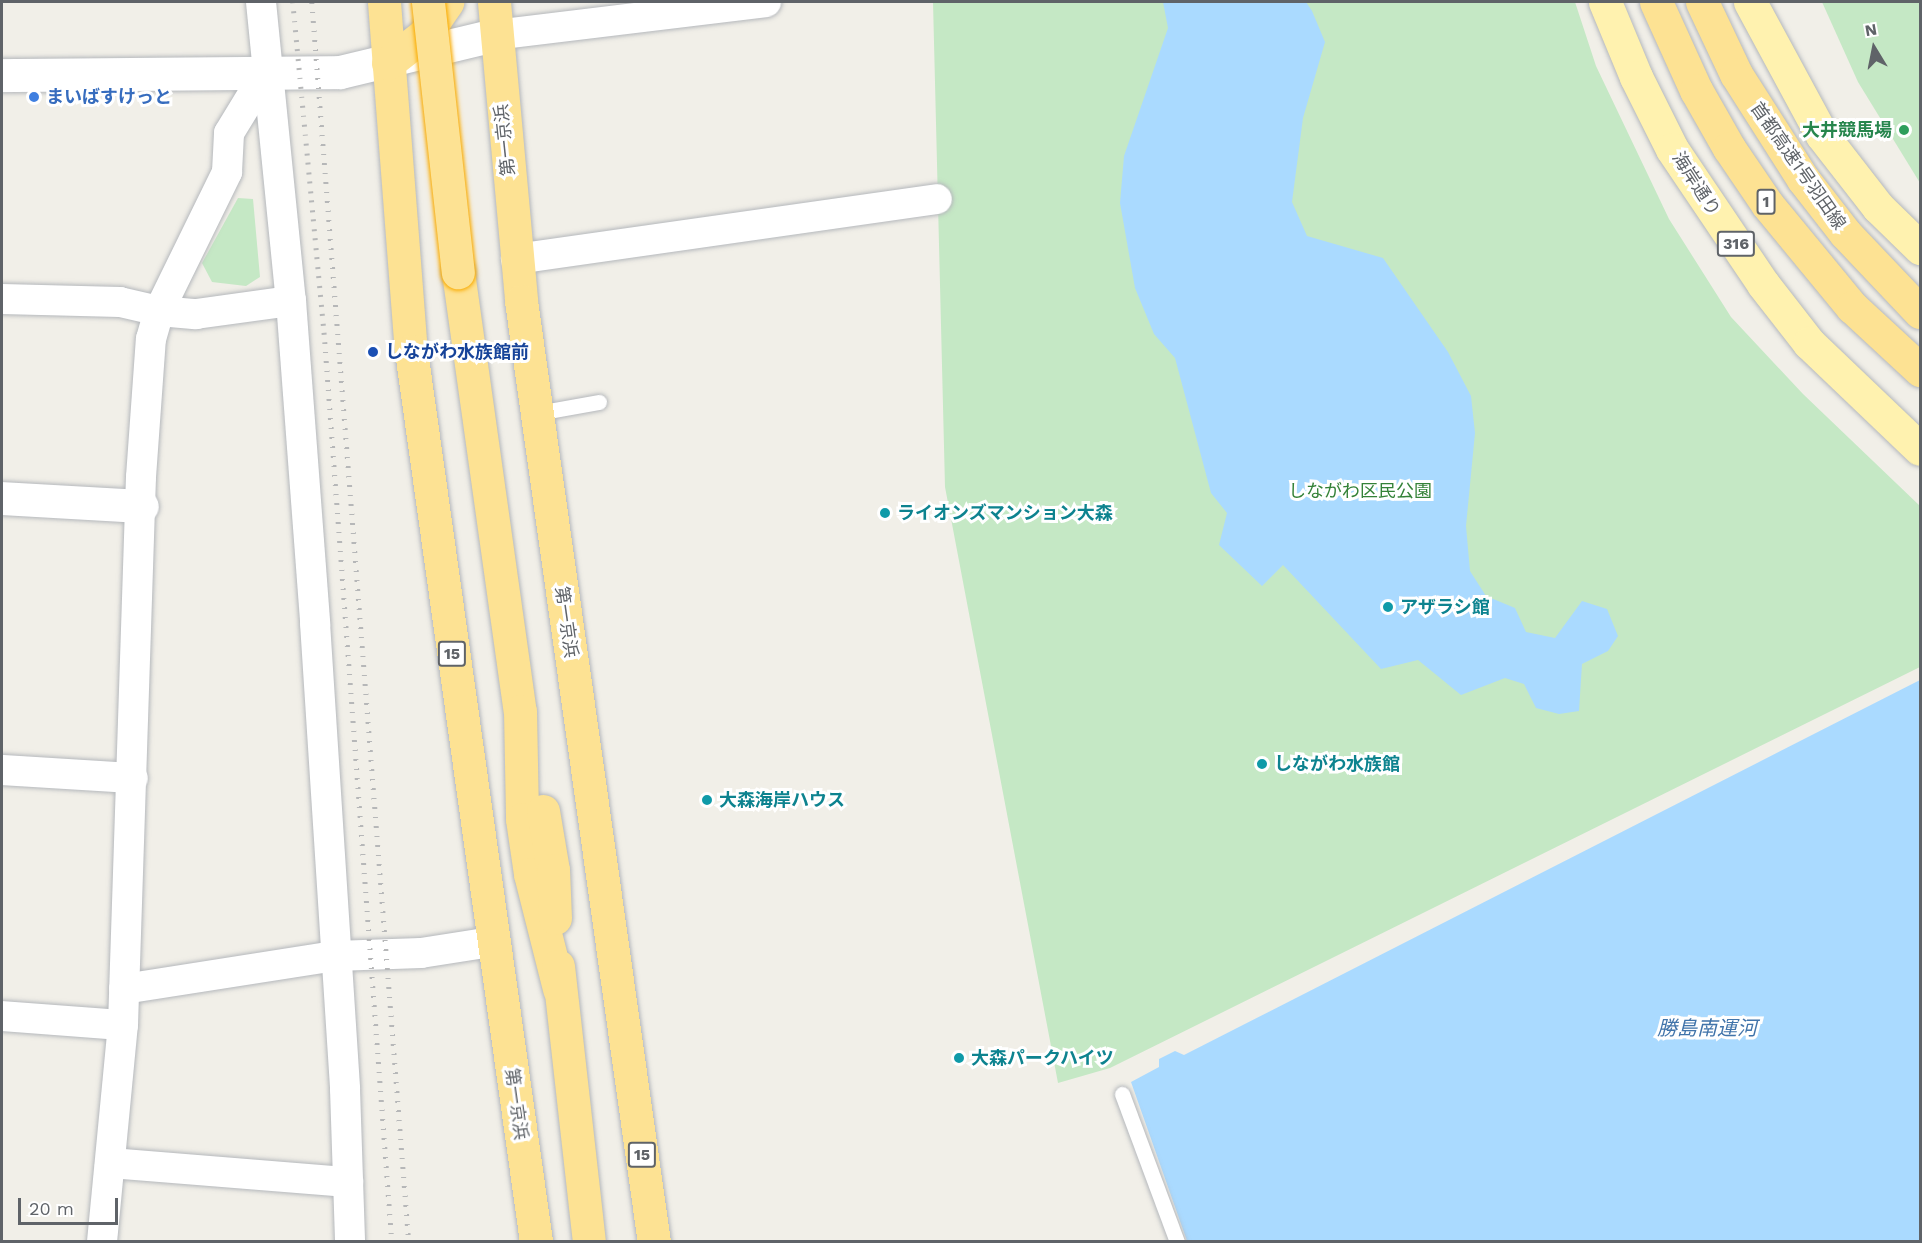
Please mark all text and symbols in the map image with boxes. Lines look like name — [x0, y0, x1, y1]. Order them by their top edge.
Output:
north arrow — [1844, 18, 1904, 78]
text: N — [1863, 19, 1878, 40]
place label: まいばすけっと — [46, 86, 172, 108]
marker: まいばすけっと — [27, 90, 41, 104]
street label: 首都高速1号羽田線 — [1746, 98, 1850, 234]
street label: 第一京浜 — [490, 103, 520, 177]
place label: 大井競馬場 — [1802, 119, 1892, 141]
marker: 大井競馬場 — [1897, 123, 1911, 137]
street label: 海岸通り — [1667, 148, 1725, 220]
road number: 1 — [1756, 189, 1776, 215]
road number: 316 — [1716, 231, 1756, 257]
place label: しながわ水族館前 — [385, 341, 529, 363]
marker: しながわ水族館前 — [366, 345, 380, 359]
park label: しながわ区民公園 — [1288, 480, 1432, 502]
place label: ライオンズマンション大森 — [897, 502, 1113, 524]
marker: ライオンズマンション大森 — [878, 506, 892, 520]
street label: 第一京浜 — [550, 585, 582, 659]
place label: アザラシ館 — [1400, 596, 1490, 618]
marker: アザラシ館 — [1381, 600, 1395, 614]
road number: 15 — [437, 641, 467, 667]
place label: しながわ水族館 — [1274, 753, 1400, 775]
marker: しながわ水族館 — [1255, 757, 1269, 771]
place label: 大森海岸ハウス — [719, 789, 845, 811]
marker: 大森海岸ハウス — [700, 793, 714, 807]
water label: 勝島南運河 — [1657, 1016, 1757, 1040]
place label: 大森パークハイツ — [971, 1047, 1115, 1069]
marker: 大森パークハイツ — [952, 1051, 966, 1065]
street label: 第一京浜 — [500, 1067, 532, 1141]
road number: 15 — [627, 1142, 657, 1168]
scale bar — [21, 1186, 122, 1224]
text: 20 m — [29, 1198, 74, 1219]

